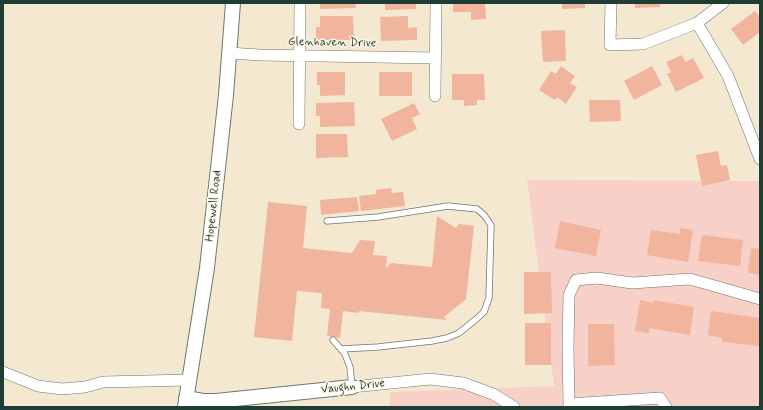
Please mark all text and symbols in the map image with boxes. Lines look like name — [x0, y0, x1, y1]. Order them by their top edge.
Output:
street label: Glenhaven Drive — [288, 35, 376, 51]
street label: Hopewell Road — [203, 169, 225, 243]
street label: Vaughn Drive — [320, 376, 386, 398]

